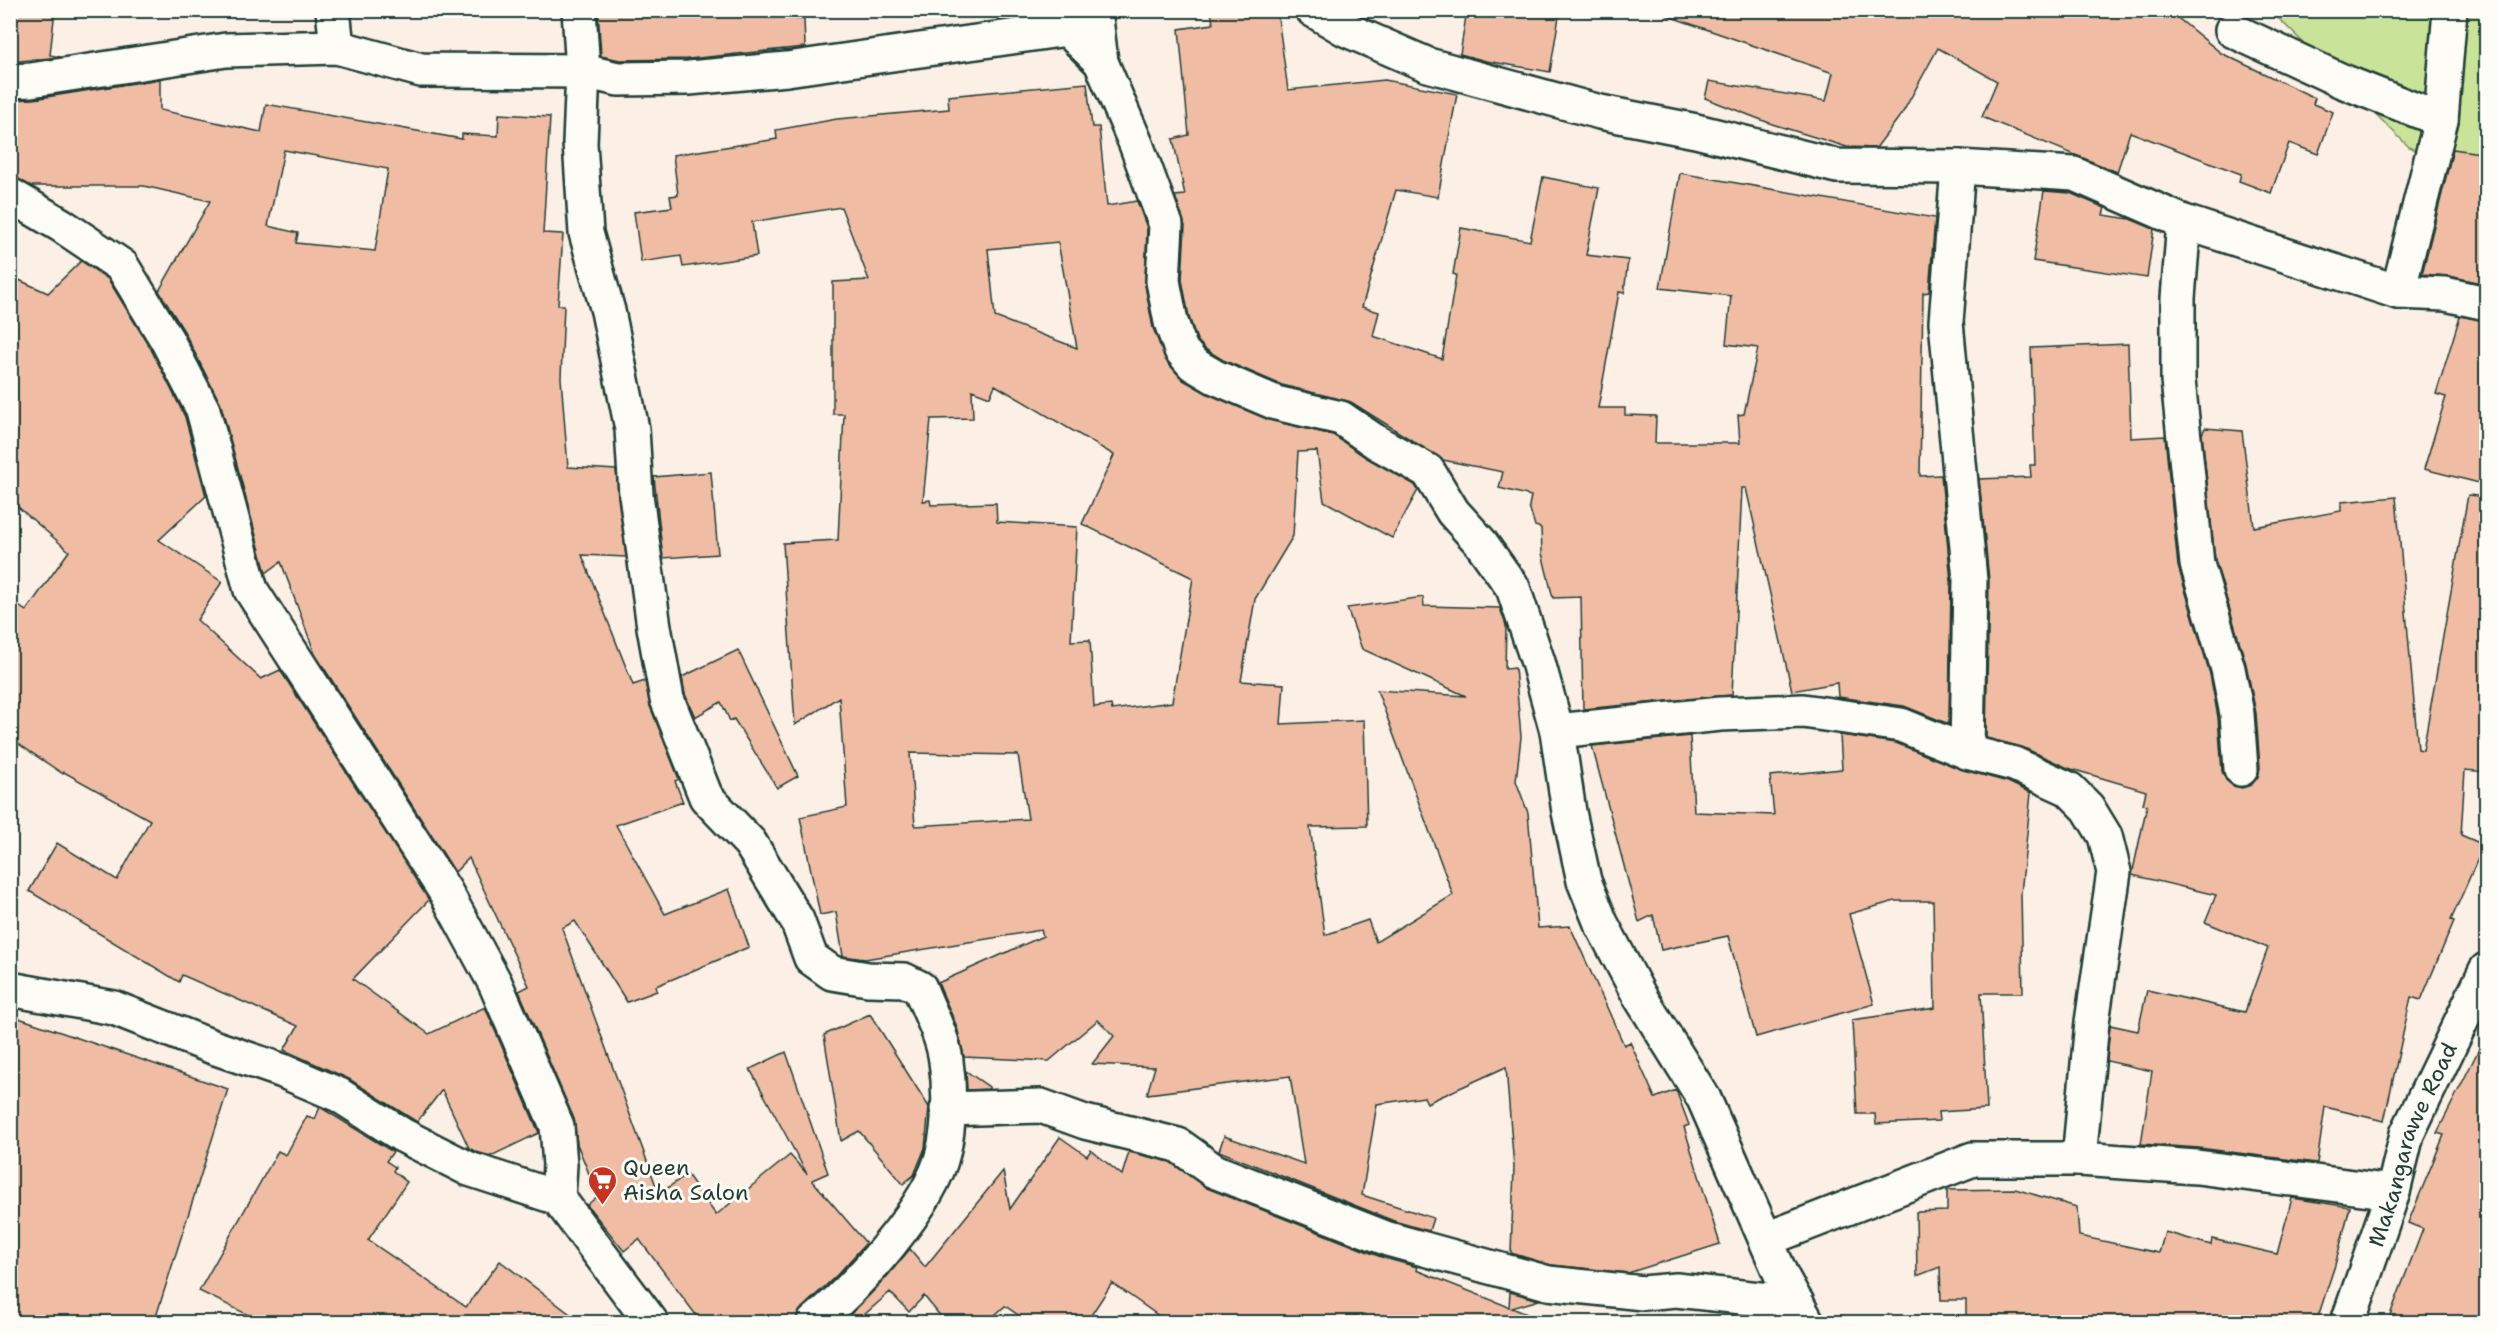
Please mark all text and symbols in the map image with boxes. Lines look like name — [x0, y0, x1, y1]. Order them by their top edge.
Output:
street label: Makangarawe Road — [2361, 1038, 2464, 1251]
place label: Queen Aisha Salon — [623, 1153, 748, 1207]
supermarket icon: Queen Aisha Salon — [586, 1164, 618, 1206]

